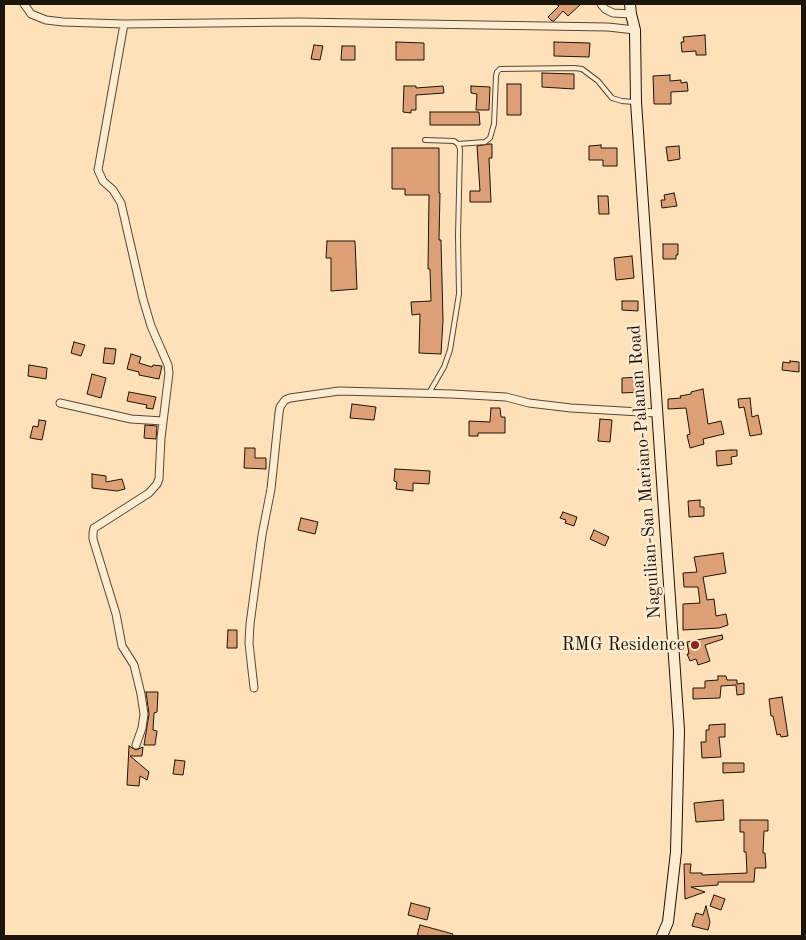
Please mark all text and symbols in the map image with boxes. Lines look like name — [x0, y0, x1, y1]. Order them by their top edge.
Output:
street label: Naguilian-San Mariano-Palanan Road — [624, 324, 666, 620]
place label: RMG Residence — [562, 634, 685, 656]
marker: RMG Residence — [689, 639, 701, 651]

